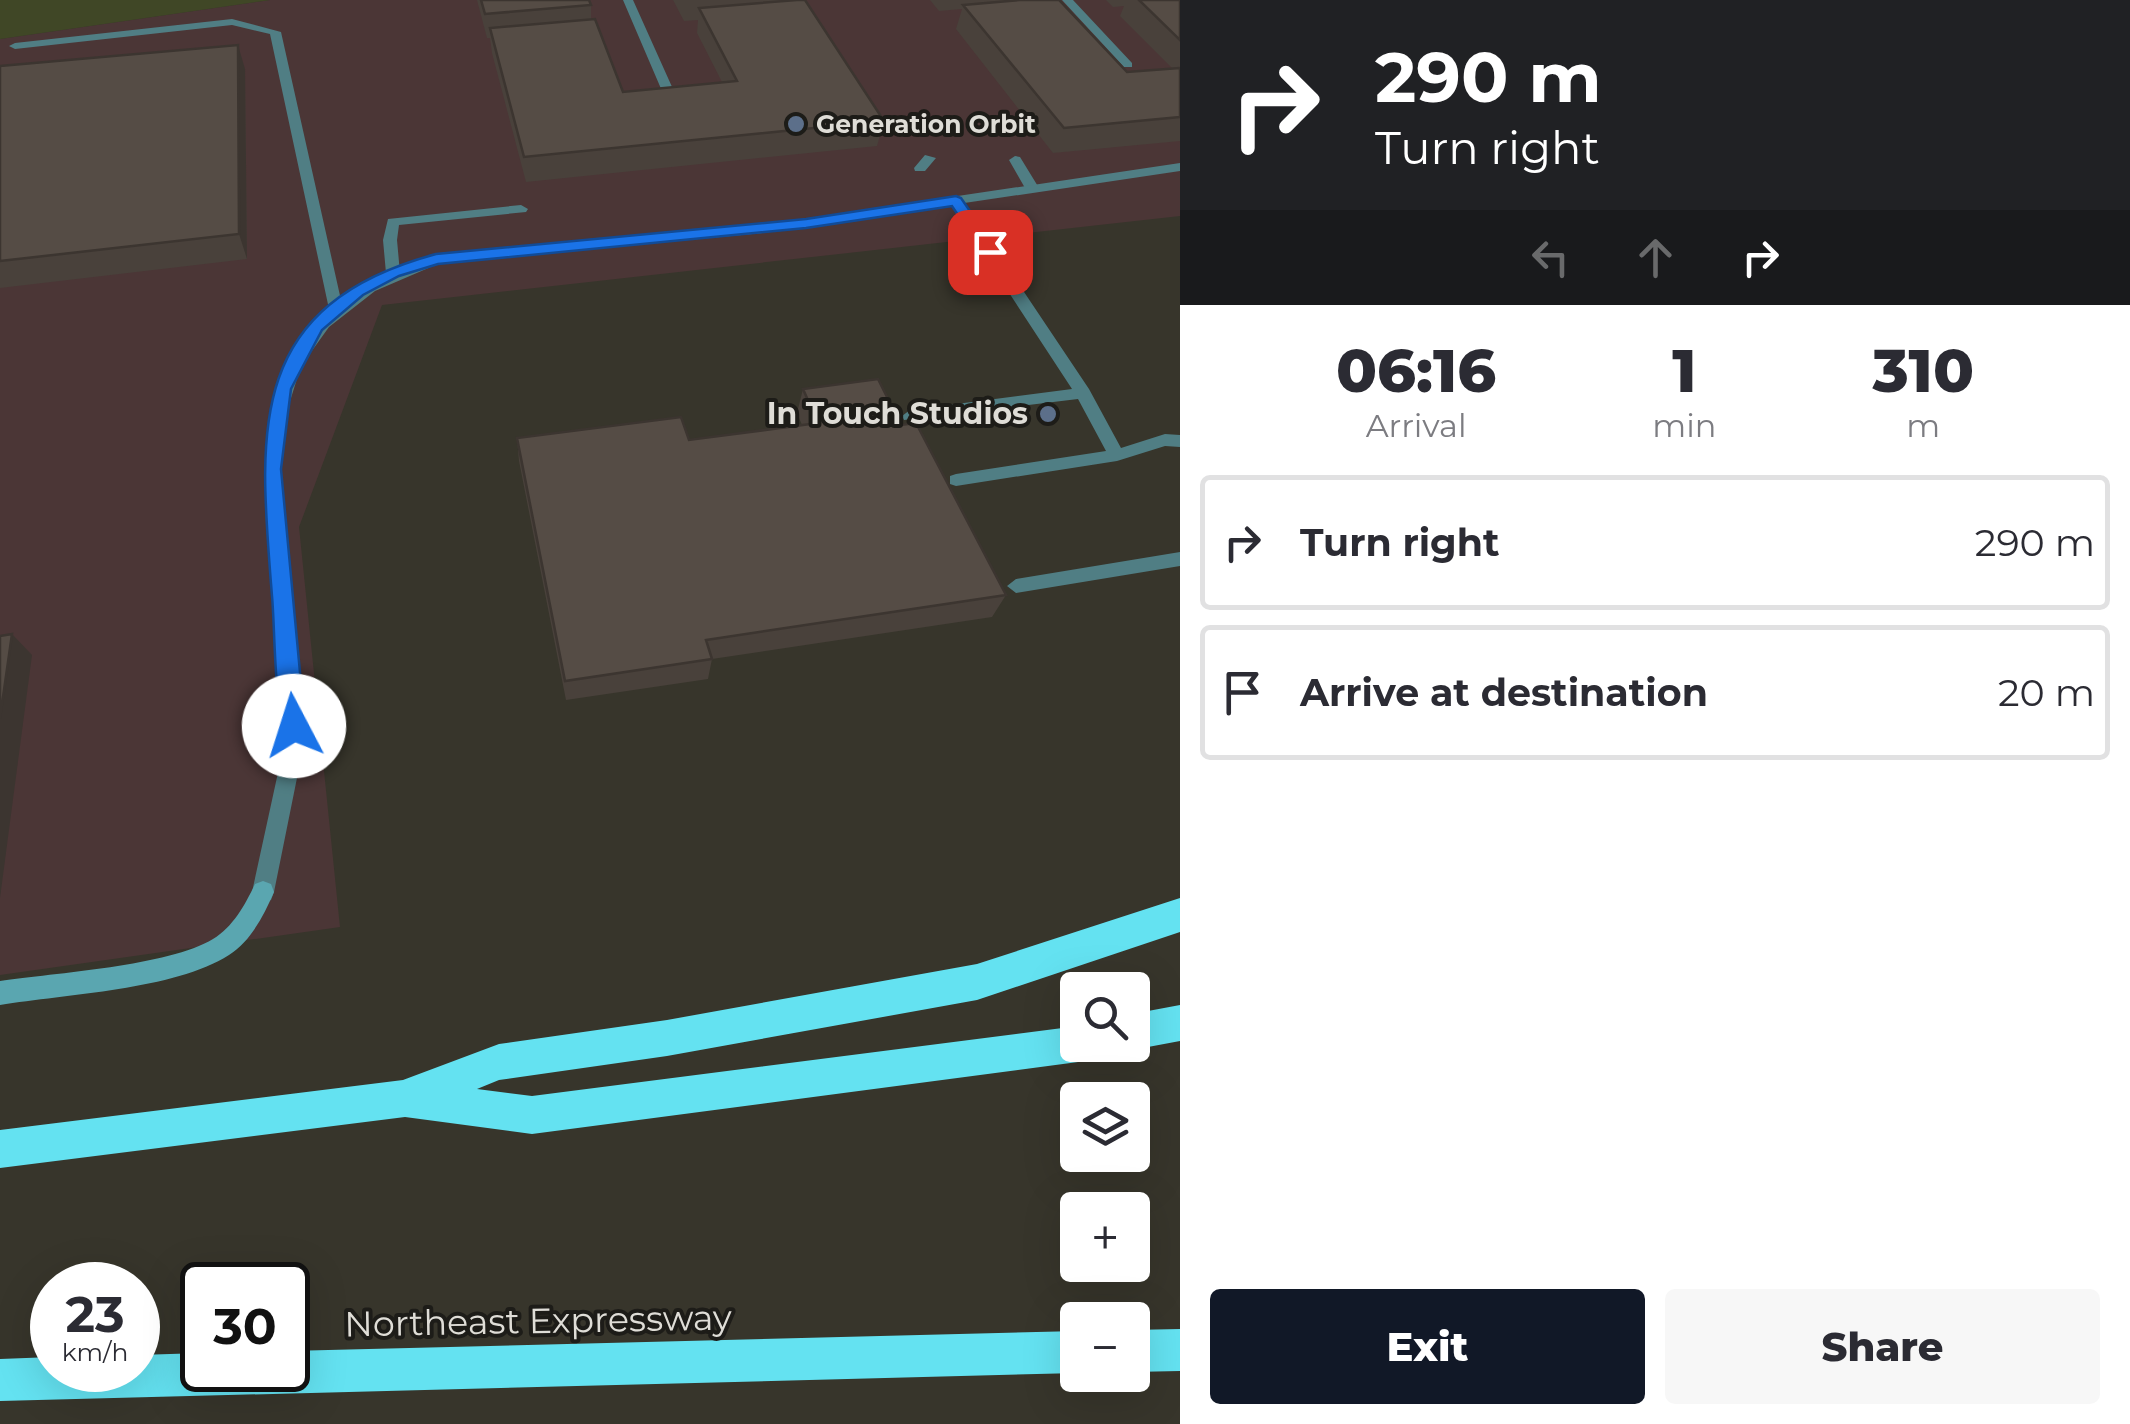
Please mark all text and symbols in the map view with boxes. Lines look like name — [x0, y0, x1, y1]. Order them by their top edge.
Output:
text: 290 m — [1375, 34, 1602, 120]
icon: right — [1210, 40, 1340, 170]
place label: Generation Orbit — [816, 109, 1036, 139]
marker: Generation Orbit — [785, 113, 807, 135]
text: Turn right — [1375, 120, 1600, 175]
pin — [948, 210, 1033, 295]
icon: arrive — [963, 225, 1018, 280]
icon: left — [1523, 230, 1578, 285]
icon: ahead — [1628, 230, 1683, 285]
icon: right — [1733, 230, 1788, 285]
text: 06:16 — [1336, 334, 1496, 407]
text: 1 — [1672, 334, 1696, 407]
text: 310 — [1872, 334, 1974, 407]
place label: In Touch Studios — [767, 395, 1028, 432]
marker: In Touch Studios — [1037, 403, 1059, 425]
text: Arrival — [1366, 406, 1467, 445]
text: min — [1652, 406, 1716, 445]
text: m — [1906, 406, 1940, 445]
icon: right — [1215, 515, 1270, 570]
text: Turn right — [1300, 519, 1499, 566]
text: 290 m — [1975, 519, 2095, 566]
icon: arrive — [1215, 665, 1270, 720]
text: Arrive at destination — [1300, 669, 1708, 716]
text: 20 m — [1998, 669, 2095, 716]
position arrow — [242, 674, 346, 778]
map controls — [1060, 972, 1150, 1392]
button: search — [1060, 972, 1150, 1062]
button: layers — [1060, 1082, 1150, 1172]
button: + — [1060, 1192, 1150, 1282]
speed limit sign: 30 — [180, 1262, 310, 1392]
text: 23 — [65, 1284, 125, 1345]
button: Exit — [1210, 1289, 1645, 1404]
button: Share — [1665, 1289, 2100, 1404]
street label: Northeast Expressway — [344, 1296, 732, 1345]
button: − — [1060, 1302, 1150, 1392]
text: km/h — [62, 1337, 128, 1367]

